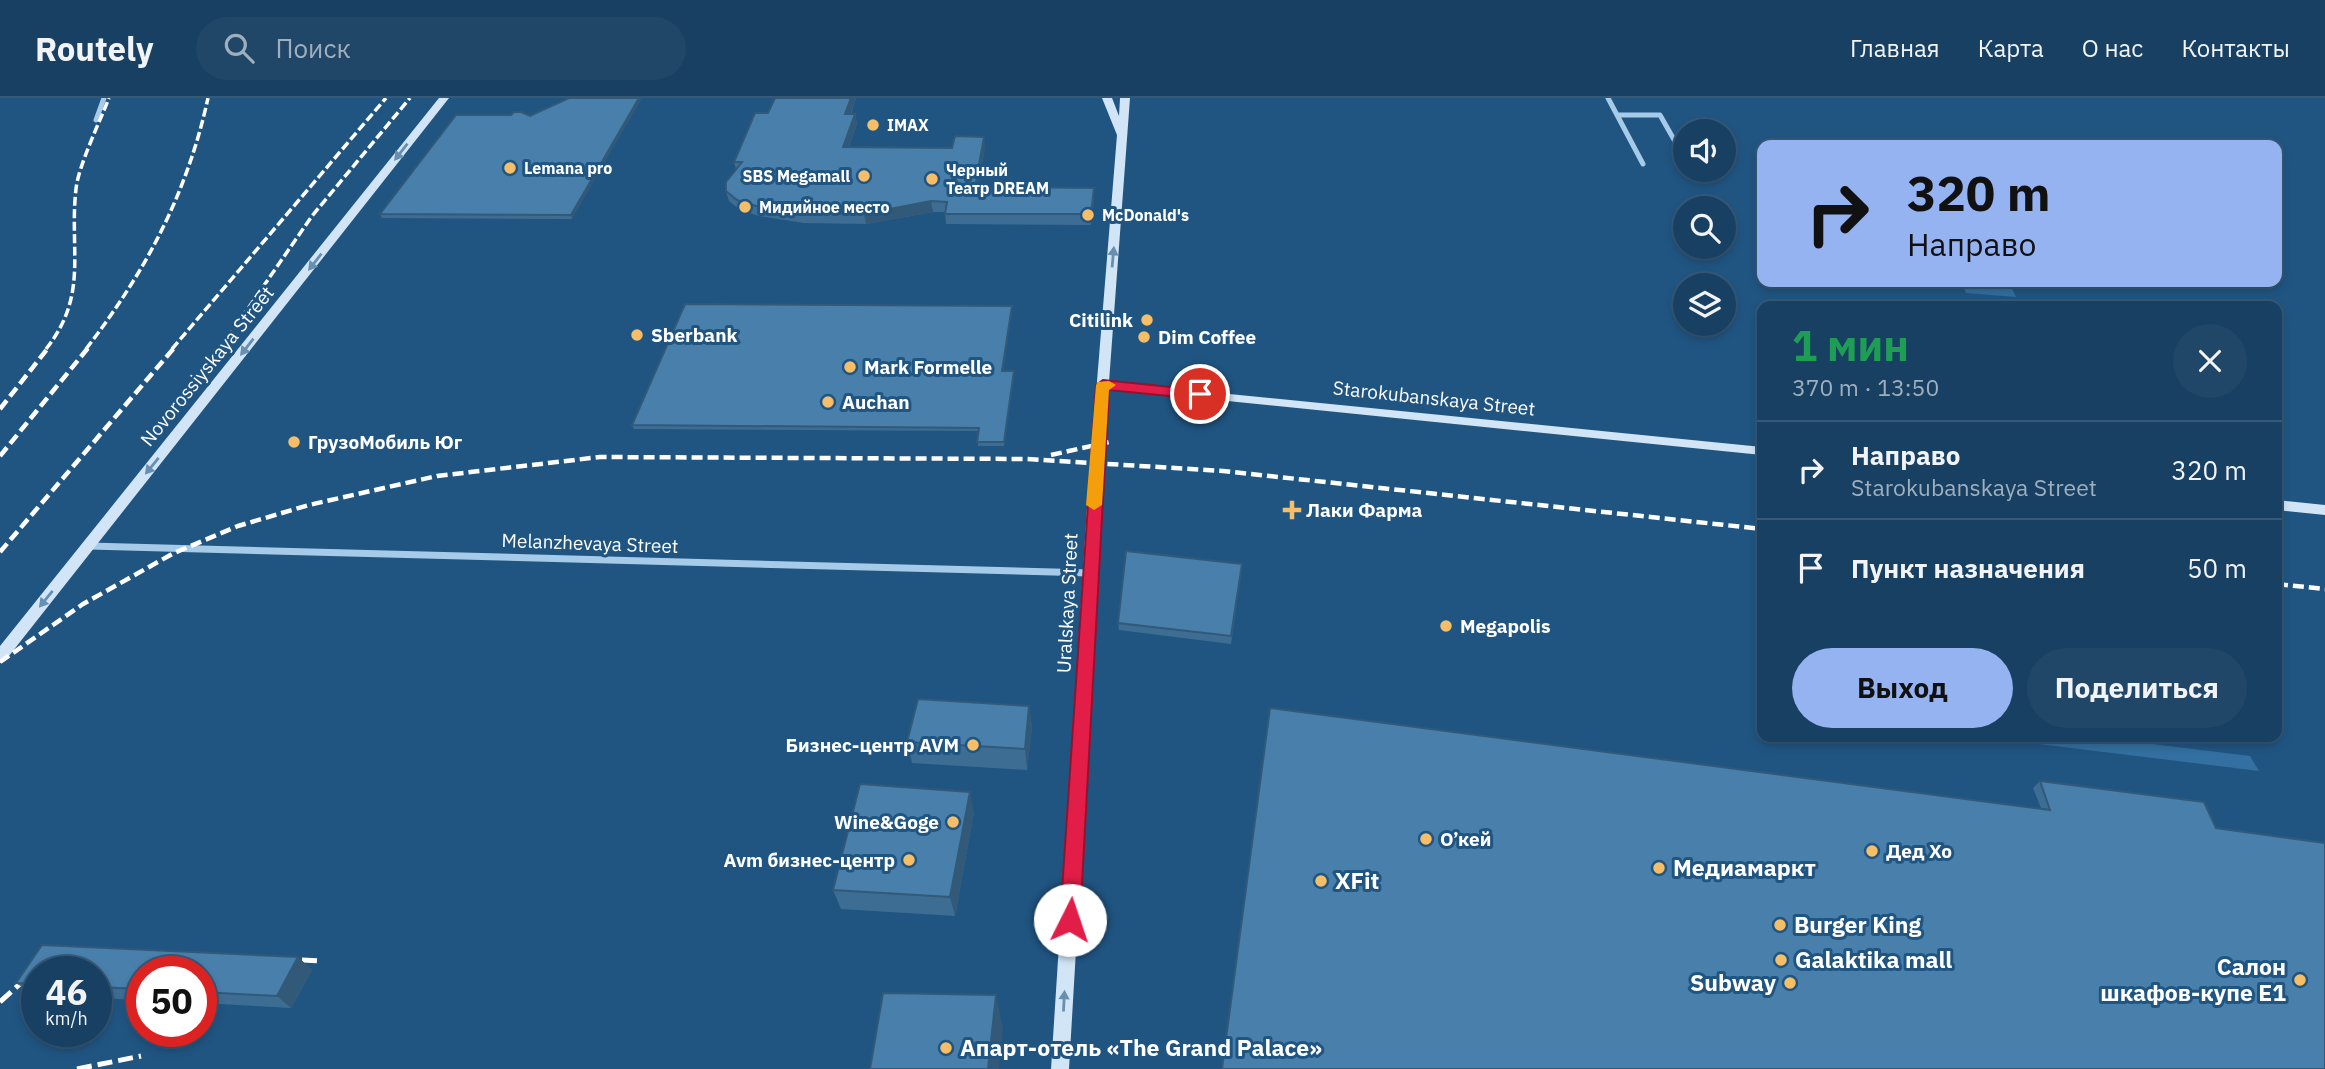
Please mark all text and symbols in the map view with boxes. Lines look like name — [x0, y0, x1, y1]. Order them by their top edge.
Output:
search box — [196, 17, 686, 80]
text: Routely — [35, 27, 154, 70]
icon: search — [220, 29, 258, 67]
text: Поиск — [276, 31, 351, 65]
text: Главная — [1850, 32, 1940, 64]
text: Карта — [1978, 32, 2044, 64]
text: О нас — [2082, 32, 2143, 64]
text: Контакты — [2181, 32, 2290, 64]
place label: IMAX — [887, 115, 929, 135]
marker: IMAX — [865, 117, 881, 133]
map controls — [1673, 119, 1736, 336]
button: sound — [1673, 119, 1736, 182]
one-way arrow — [394, 142, 409, 160]
place label: Lemana pro — [524, 158, 612, 178]
marker: Lemana pro — [502, 160, 518, 176]
place label: Черный Театр DREAM — [946, 160, 1049, 198]
text: 320 m — [1907, 161, 2051, 224]
place label: SBS Megamall — [743, 166, 850, 186]
marker: SBS Megamall — [856, 168, 872, 184]
icon: right — [1792, 168, 1883, 259]
marker: Черный Театр DREAM — [924, 171, 940, 187]
button: search — [1673, 196, 1736, 259]
place label: Мидийное место — [759, 197, 889, 217]
marker: Мидийное место — [737, 199, 753, 215]
place label: McDonald's — [1102, 205, 1189, 225]
marker: McDonald's — [1080, 207, 1096, 223]
text: Направо — [1907, 223, 2036, 265]
one-way arrow — [1108, 245, 1119, 267]
one-way arrow — [307, 252, 322, 270]
button: layers — [1673, 273, 1736, 336]
street label: Novorossiyskaya Street — [135, 281, 279, 451]
place label: Citilink — [1069, 308, 1133, 332]
marker: Citilink — [1139, 312, 1155, 328]
text: 1 мин — [1792, 318, 1909, 373]
place label: Sberbank — [651, 323, 737, 347]
button: close — [2173, 324, 2247, 398]
place label: Dim Coffee — [1158, 325, 1256, 349]
marker: Sberbank — [629, 327, 645, 343]
marker: Dim Coffee — [1136, 329, 1152, 345]
one-way arrow — [239, 338, 254, 356]
place label: Mark Formelle — [864, 355, 992, 379]
marker: Mark Formelle — [842, 359, 858, 375]
pin — [1170, 364, 1230, 424]
text: 370 m · 13:50 — [1792, 372, 1939, 402]
icon: arrive — [1181, 375, 1219, 413]
street label: Starokubanskaya Street — [1332, 375, 1536, 421]
place label: Auchan — [842, 390, 910, 414]
marker: Auchan — [820, 394, 836, 410]
place label: ГрузоМобиль Юг — [308, 430, 463, 454]
marker: ГрузоМобиль Юг — [286, 434, 302, 450]
text: Направо — [1851, 438, 1960, 472]
icon: right — [1792, 451, 1830, 489]
text: 320 m — [2171, 453, 2247, 487]
one-way arrow — [144, 457, 159, 475]
text: Starokubanskaya Street — [1851, 472, 2097, 502]
place label: Лаки Фарма — [1306, 498, 1423, 522]
marker: Лаки Фарма — [1284, 502, 1300, 518]
street label: Melanzhevaya Street — [501, 528, 679, 558]
street label: Uralskaya Street — [1051, 532, 1083, 674]
icon: arrive — [1792, 549, 1830, 587]
text: Пункт назначения — [1851, 551, 2085, 585]
text: 50 m — [2187, 551, 2247, 585]
one-way arrow — [39, 591, 54, 608]
place label: Megapolis — [1460, 614, 1551, 638]
marker: Megapolis — [1438, 618, 1454, 634]
button: Выход — [1792, 648, 2013, 728]
button: Поделиться — [2027, 648, 2247, 728]
place label: Бизнес-центр AVM — [785, 733, 959, 757]
marker: Бизнес-центр AVM — [965, 737, 981, 753]
place label: Wine&Goge — [834, 810, 939, 834]
marker: Wine&Goge — [945, 814, 961, 830]
place label: О’кей — [1440, 827, 1491, 851]
marker: О’кей — [1418, 831, 1434, 847]
place label: Дед Хо — [1886, 839, 1952, 863]
marker: Дед Хо — [1864, 843, 1880, 859]
place label: Avm бизнес-центр — [723, 848, 895, 872]
marker: Avm бизнес-центр — [901, 852, 917, 868]
place label: Медиамаркт — [1673, 852, 1816, 882]
marker: Медиамаркт — [1651, 860, 1667, 876]
place label: XFit — [1335, 865, 1380, 895]
marker: XFit — [1313, 873, 1329, 889]
position arrow — [1033, 883, 1107, 957]
place label: Burger King — [1794, 909, 1922, 939]
marker: Burger King — [1772, 917, 1788, 933]
place label: Galaktika mall — [1795, 944, 1952, 974]
place label: Салон шкафов-купе Е1 — [2100, 951, 2286, 1007]
marker: Galaktika mall — [1773, 952, 1789, 968]
speed limit sign: 50 — [126, 956, 217, 1047]
place label: Subway — [1690, 967, 1777, 997]
text: 46 — [45, 969, 88, 1015]
marker: Салон шкафов-купе Е1 — [2292, 972, 2308, 988]
marker: Subway — [1782, 975, 1798, 991]
one-way arrow — [1059, 990, 1070, 1012]
text: km/h — [45, 1007, 88, 1030]
place label: Апарт-отель «The Grand Palace» — [960, 1032, 1322, 1062]
marker: Апарт-отель «The Grand Palace» — [938, 1040, 954, 1056]

